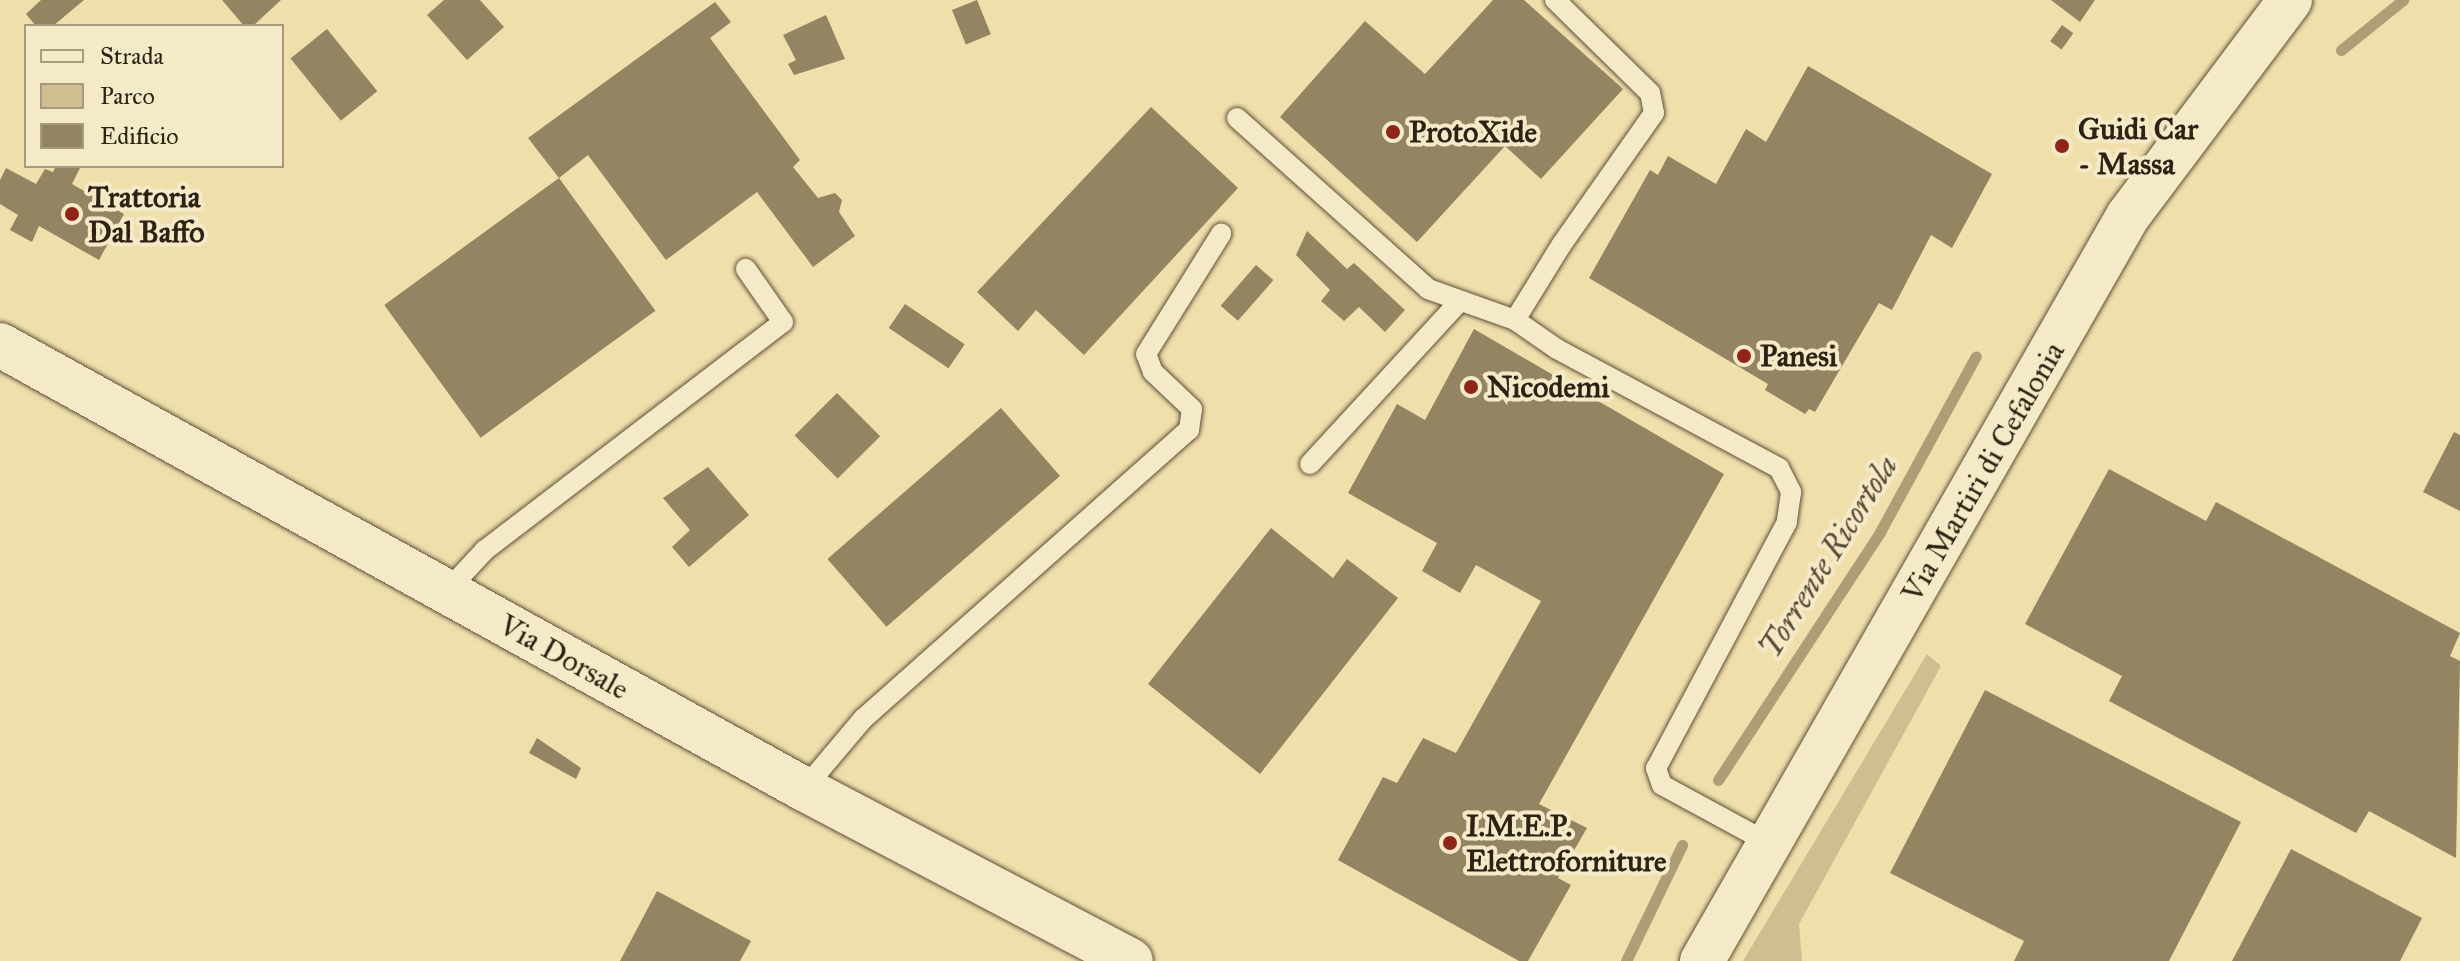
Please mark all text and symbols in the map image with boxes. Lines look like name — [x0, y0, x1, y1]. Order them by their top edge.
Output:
legend — [24, 24, 284, 168]
text: Strada — [100, 41, 164, 71]
text: Parco — [100, 81, 155, 111]
place label: Guidi Car - Massa — [2078, 111, 2198, 182]
place label: ProtoXide — [1409, 114, 1537, 150]
text: Edificio — [100, 121, 179, 151]
marker: ProtoXide — [1384, 123, 1402, 141]
marker: Guidi Car - Massa — [2053, 137, 2071, 155]
place label: Trattoria Dal Baffo — [88, 179, 205, 250]
marker: Trattoria Dal Baffo — [63, 205, 81, 223]
street label: Via Martiri di Cefalonia — [1894, 336, 2072, 608]
place label: Panesi — [1760, 338, 1837, 374]
marker: Panesi — [1735, 347, 1753, 365]
place label: Nicodemi — [1487, 369, 1609, 405]
marker: Nicodemi — [1462, 378, 1480, 396]
water label: Torrente Ricortola — [1751, 449, 1907, 665]
street label: Via Dorsale — [493, 607, 635, 707]
place label: I.M.E.P. Elettroforniture — [1466, 808, 1666, 878]
marker: I.M.E.P. Elettroforniture — [1441, 834, 1459, 852]

